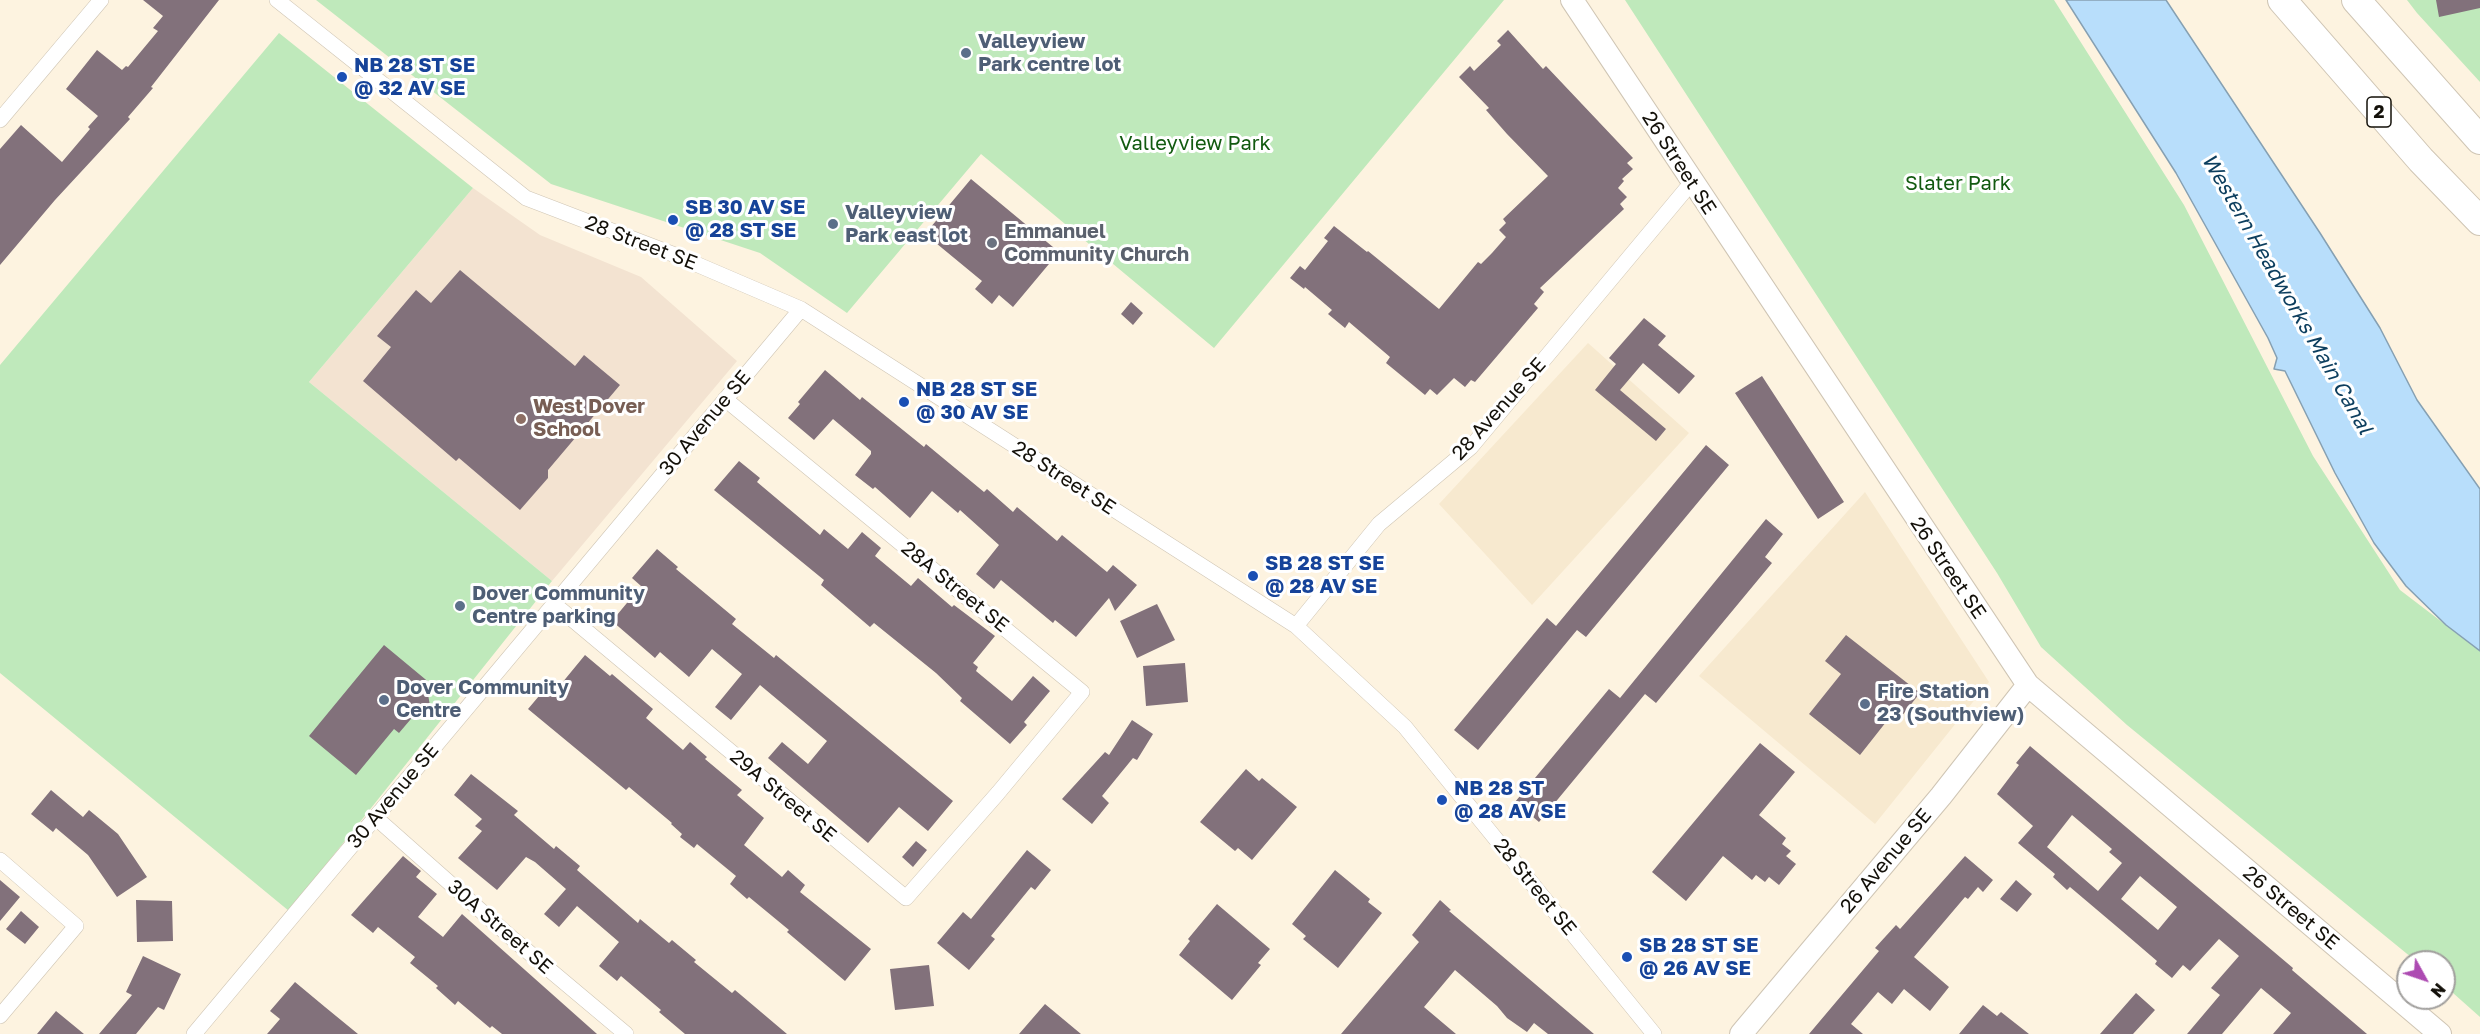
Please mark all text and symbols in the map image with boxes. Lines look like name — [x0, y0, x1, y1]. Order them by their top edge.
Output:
place label: Valleyview Park centre lot — [978, 30, 1121, 77]
marker: Valleyview Park centre lot — [959, 46, 973, 60]
place label: NB 28 ST SE @ 32 AV SE — [354, 54, 475, 101]
marker: NB 28 ST SE @ 32 AV SE — [335, 70, 349, 84]
road number: 2 — [2367, 97, 2391, 127]
street label: 26 Street SE — [1637, 107, 1721, 219]
park label: Valleyview Park — [1119, 132, 1271, 156]
water label: Western Headworks Main Canal — [2196, 149, 2378, 439]
park label: Slater Park — [1905, 172, 2011, 196]
place label: SB 30 AV SE @ 28 ST SE — [685, 196, 805, 243]
place label: Valleyview Park east lot — [845, 201, 968, 248]
street label: 28 Street SE — [582, 211, 700, 275]
marker: SB 30 AV SE @ 28 ST SE — [666, 213, 680, 227]
marker: Valleyview Park east lot — [826, 217, 840, 231]
place label: Emmanuel Community Church — [1004, 220, 1189, 267]
marker: Emmanuel Community Church — [985, 236, 999, 250]
street label: 28 Avenue SE — [1447, 353, 1551, 465]
street label: 30 Avenue SE — [654, 366, 756, 480]
place label: NB 28 ST SE @ 30 AV SE — [916, 378, 1037, 425]
place label: West Dover School — [533, 395, 645, 442]
marker: NB 28 ST SE @ 30 AV SE — [897, 395, 911, 409]
marker: West Dover School — [514, 412, 528, 426]
street label: 28 Street SE — [1008, 436, 1120, 520]
street label: 26 Street SE — [1905, 512, 1991, 624]
street label: 28A Street SE — [896, 536, 1014, 638]
place label: SB 28 ST SE @ 28 AV SE — [1265, 552, 1384, 599]
marker: SB 28 ST SE @ 28 AV SE — [1246, 569, 1260, 583]
place label: Dover Community Centre parking — [472, 582, 645, 629]
marker: Dover Community Centre parking — [453, 599, 467, 613]
place label: Dover Community Centre — [396, 676, 569, 723]
place label: Fire Station 23 (Southview) — [1877, 680, 2024, 727]
marker: Dover Community Centre — [377, 693, 391, 707]
marker: Fire Station 23 (Southview) — [1858, 697, 1872, 711]
street label: 30 Avenue SE — [342, 739, 444, 853]
street label: 29A Street SE — [725, 745, 841, 847]
place label: NB 28 ST @ 28 AV SE — [1454, 777, 1566, 824]
marker: NB 28 ST @ 28 AV SE — [1435, 793, 1449, 807]
street label: 26 Avenue SE — [1835, 804, 1937, 918]
street label: 28 Street SE — [1489, 834, 1581, 940]
street label: 26 Street SE — [2238, 861, 2344, 955]
street label: 30A Street SE — [442, 875, 558, 979]
place label: SB 28 ST SE @ 26 AV SE — [1639, 934, 1758, 981]
marker: SB 28 ST SE @ 26 AV SE — [1620, 950, 1634, 964]
north arrow — [2396, 950, 2456, 1010]
text: N — [2427, 979, 2450, 1001]

